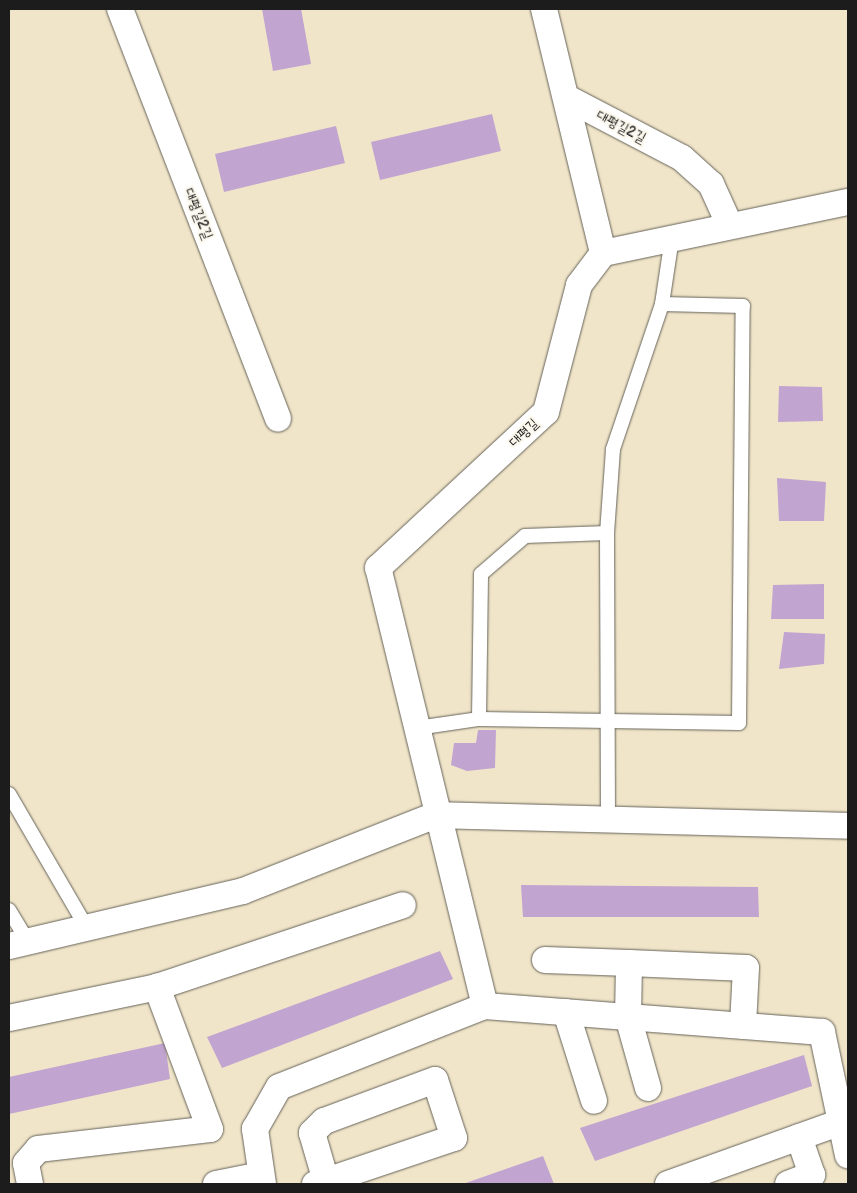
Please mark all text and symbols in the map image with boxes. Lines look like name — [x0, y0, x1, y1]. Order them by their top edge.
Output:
street label: 대평길2길 — [594, 107, 648, 147]
street label: 대평길2길 — [180, 186, 216, 242]
street label: 대평길 — [506, 415, 542, 451]

